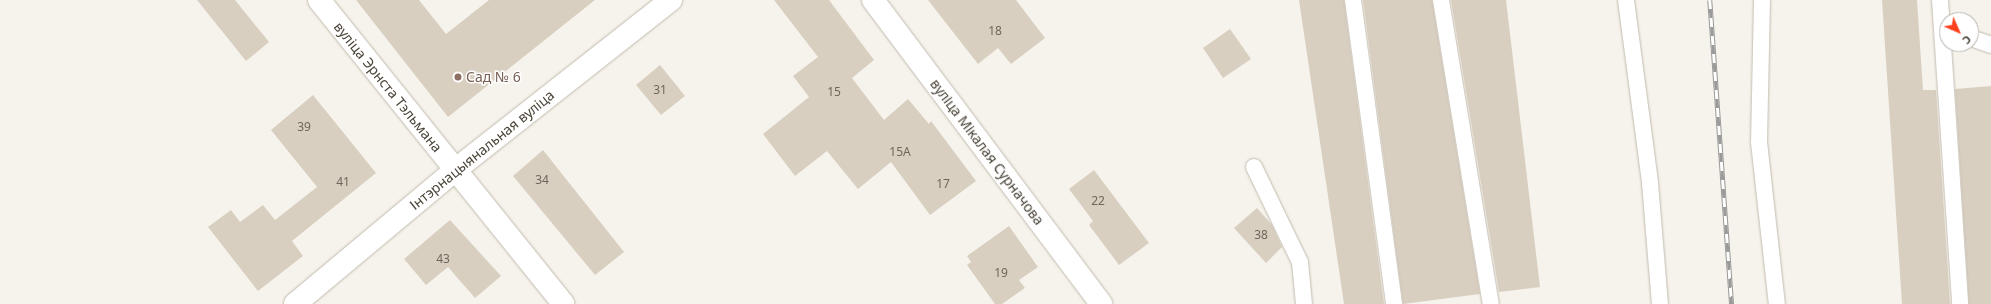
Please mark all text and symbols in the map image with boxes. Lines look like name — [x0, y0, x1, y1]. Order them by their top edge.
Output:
north arrow — [1939, 12, 1979, 52]
street label: вуліца Эрнста Тэльмана — [330, 19, 446, 155]
house number: 18 — [988, 24, 1002, 38]
text: С — [1959, 32, 1975, 48]
place label: Сад № 6 — [466, 69, 521, 85]
marker: Сад № 6 — [453, 72, 463, 82]
street label: вуліца Мікалая Сурначова — [927, 76, 1047, 228]
house number: 31 — [653, 83, 667, 97]
house number: 15 — [827, 85, 841, 99]
street label: Інтэрнацыянальная вуліца — [406, 87, 558, 213]
house number: 39 — [297, 120, 311, 134]
house number: 15А — [889, 145, 911, 159]
house number: 34 — [535, 173, 549, 187]
house number: 41 — [336, 175, 350, 189]
house number: 17 — [936, 177, 950, 191]
house number: 22 — [1091, 194, 1105, 208]
house number: 38 — [1254, 228, 1268, 242]
house number: 43 — [436, 252, 450, 266]
house number: 19 — [994, 266, 1008, 280]

